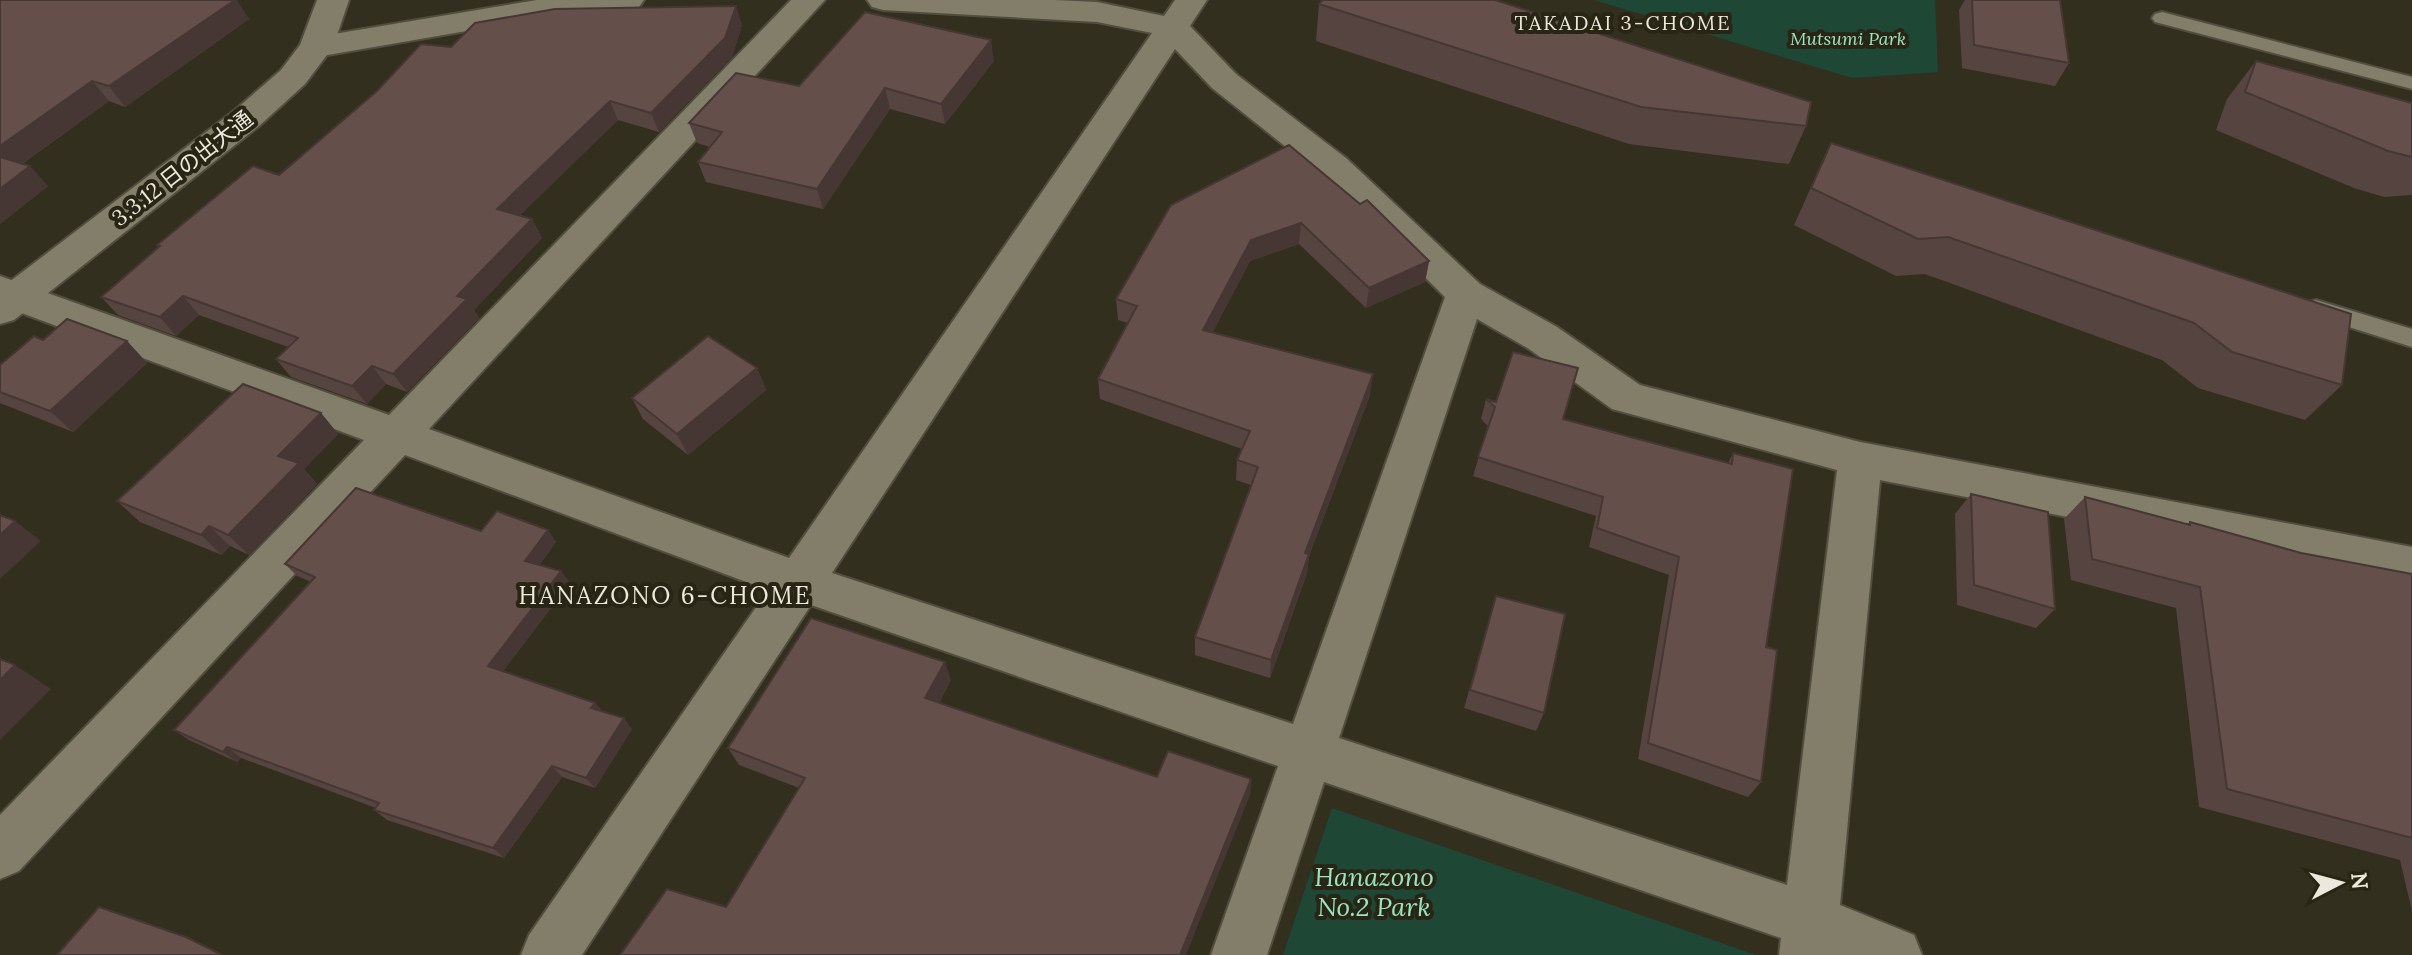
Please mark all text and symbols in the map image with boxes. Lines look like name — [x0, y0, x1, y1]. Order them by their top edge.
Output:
district label: TAKADAI 3-CHOME — [1515, 10, 1731, 35]
park label: Mutsumi Park — [1790, 27, 1906, 50]
street label: 3.3.12 日の出大通 — [106, 104, 258, 232]
district label: HANAZONO 6-CHOME — [519, 580, 811, 611]
north arrow — [2300, 843, 2380, 923]
park label: Hanazono No.2 Park — [1314, 860, 1434, 923]
text: N — [2345, 871, 2375, 891]

